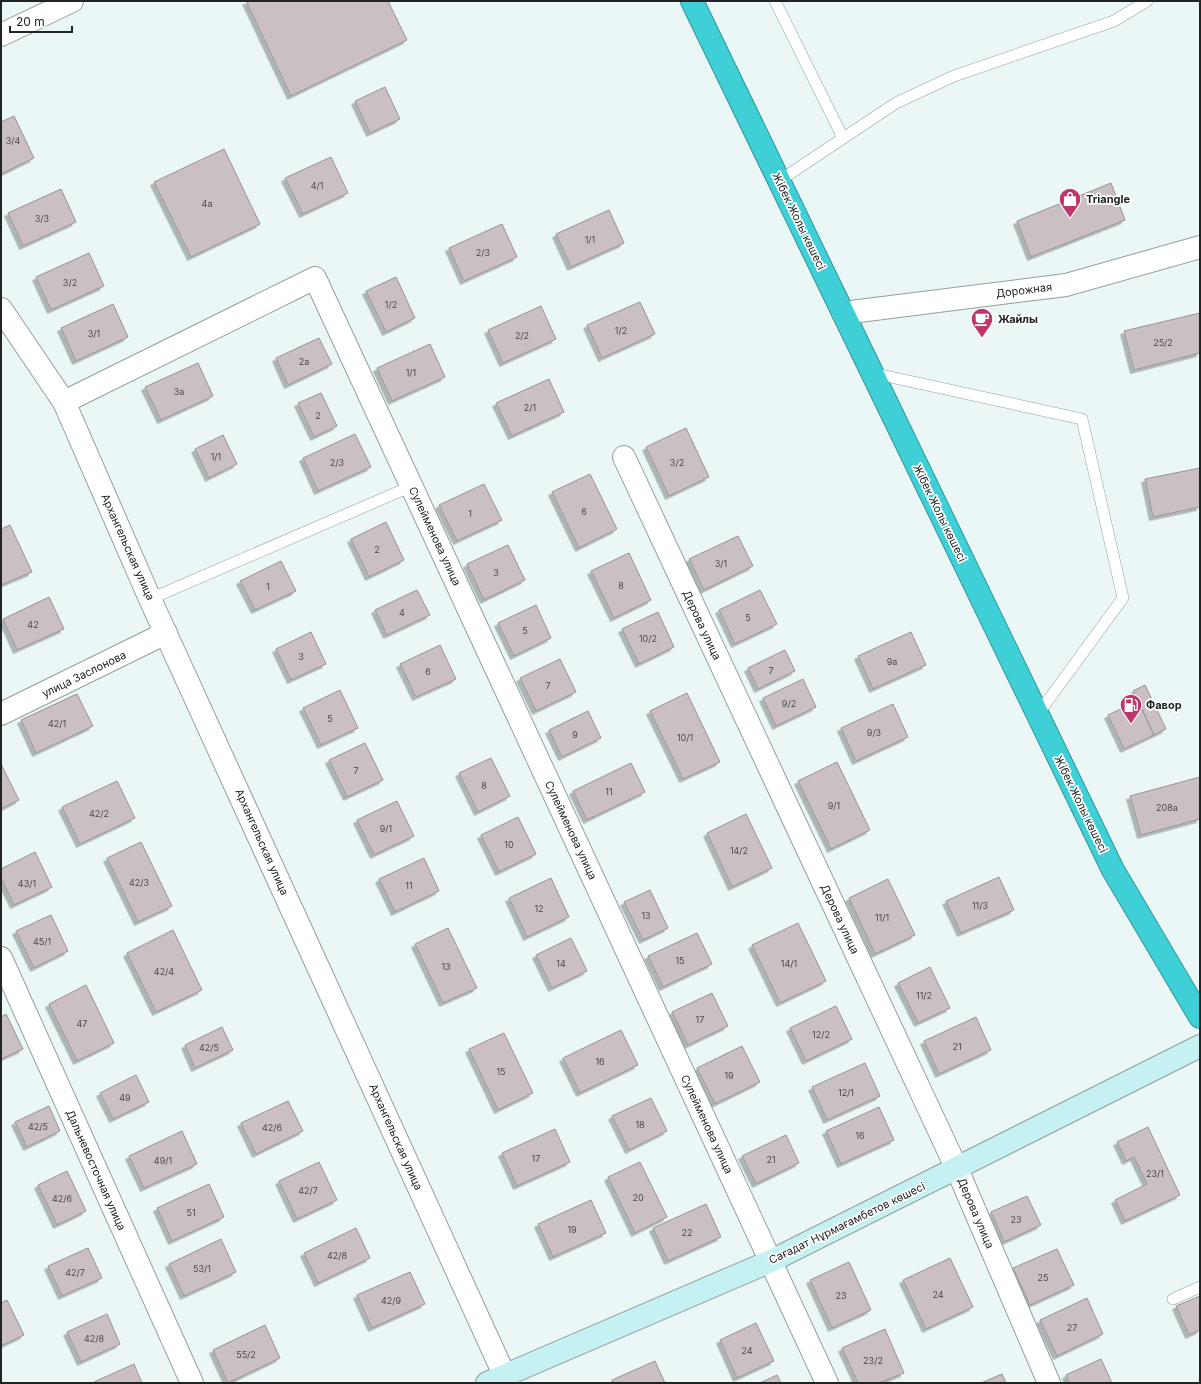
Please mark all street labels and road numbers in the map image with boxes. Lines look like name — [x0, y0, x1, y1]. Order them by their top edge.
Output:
street label: Жібек Жолы көшесі — [769, 170, 829, 272]
street label: Дорожная — [995, 280, 1053, 300]
street label: Жібек Жолы көшесі — [910, 462, 970, 564]
street label: Сулейменова улица — [406, 484, 464, 588]
street label: Архангельская улица — [98, 492, 158, 602]
street label: Дерова улица — [680, 588, 724, 662]
street label: улица Заслонова — [40, 648, 128, 700]
street label: Жібек Жолы көшесі — [1051, 753, 1111, 855]
street label: Сулейменова улица — [542, 778, 600, 882]
street label: Архангельская улица — [232, 787, 292, 897]
street label: Дерова улица — [818, 882, 862, 956]
street label: Сулейменова улица — [678, 1072, 736, 1176]
street label: Архангельская улица — [366, 1082, 426, 1192]
street label: Дальневосточная улица — [63, 1107, 129, 1233]
street label: Дерова улица — [955, 1176, 997, 1250]
street label: Сағадат Нұрмағамбетов көшесі — [767, 1179, 927, 1267]

